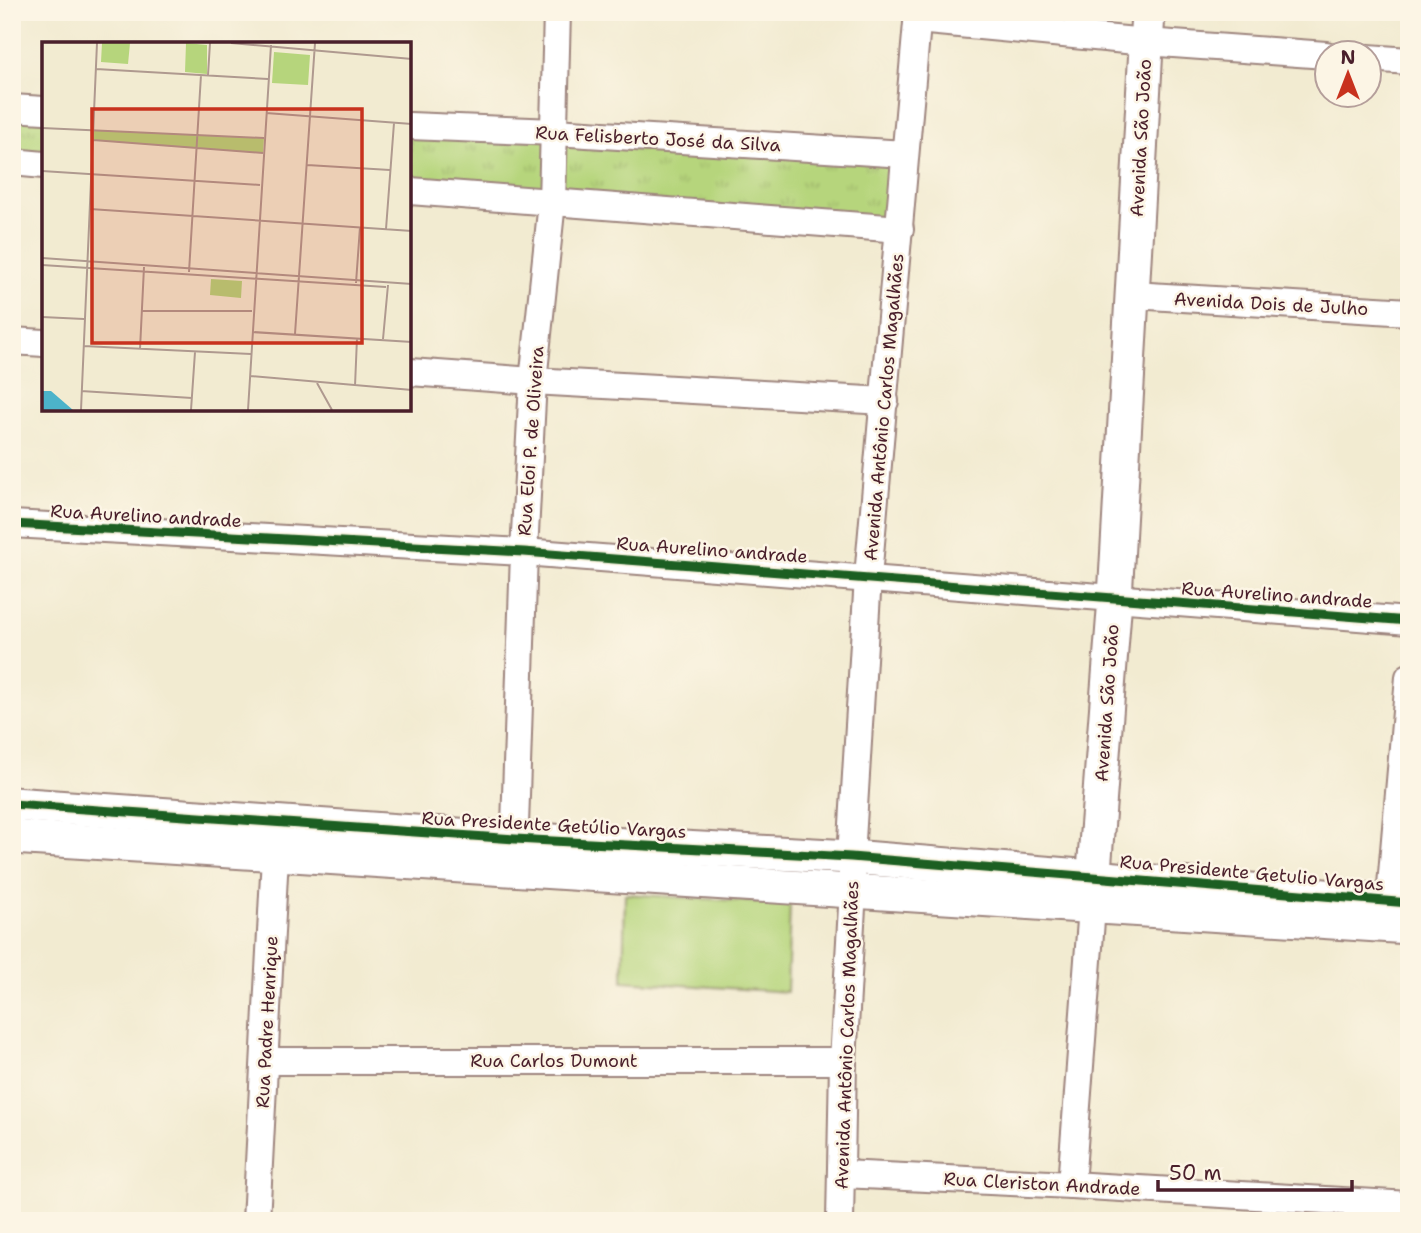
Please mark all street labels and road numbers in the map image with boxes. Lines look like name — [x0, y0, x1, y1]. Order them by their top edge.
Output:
street label: Avenida São João — [1125, 58, 1157, 218]
street label: Rua Felisberto José da Silva — [535, 121, 781, 157]
street label: Avenida Antônio Carlos Magalhães — [859, 252, 909, 562]
street label: Avenida Dois de Julho — [1173, 287, 1369, 321]
street label: Rua Eloi P. de Oliveira — [512, 345, 550, 537]
street label: Rua Aurelino andrade — [50, 499, 242, 533]
street label: Rua Aurelino andrade — [616, 531, 808, 569]
street label: Rua Aurelino andrade — [1181, 576, 1373, 614]
street label: Avenida São João — [1090, 623, 1124, 783]
street label: Rua Presidente Getúlio Vargas — [421, 806, 687, 844]
street label: Rua Presidente Getulio Vargas — [1119, 849, 1385, 897]
street label: Avenida Antônio Carlos Magalhães — [830, 880, 864, 1190]
street label: Rua Padre Henrique — [250, 935, 284, 1109]
street label: Rua Carlos Dumont — [470, 1049, 638, 1073]
street label: Rua Cleriston Andrade — [943, 1167, 1141, 1201]

